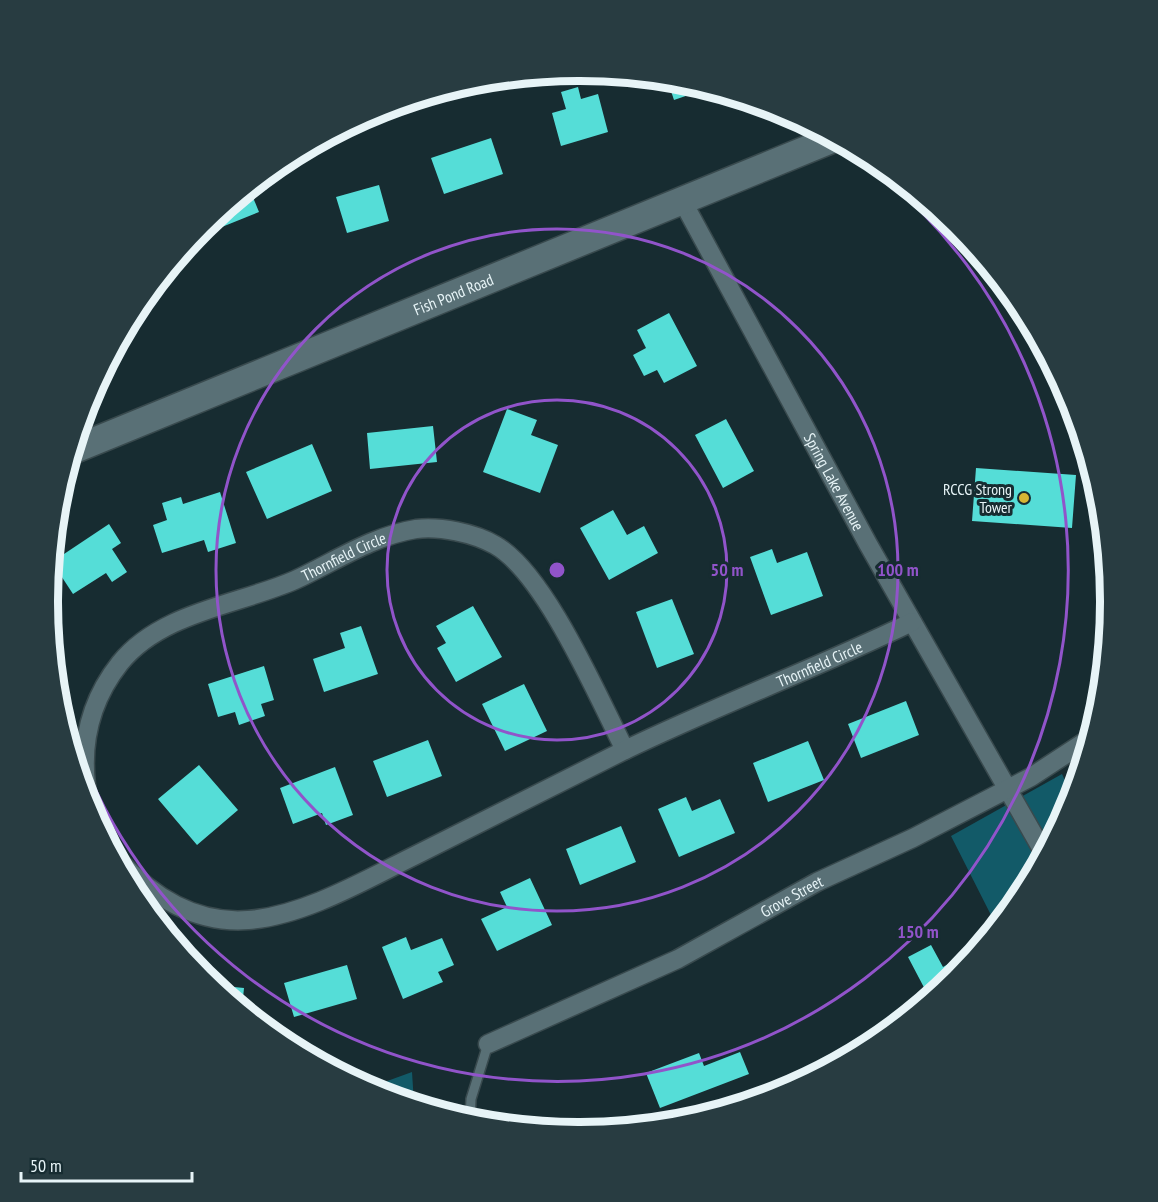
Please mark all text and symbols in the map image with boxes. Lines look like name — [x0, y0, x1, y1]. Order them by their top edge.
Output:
street label: Fish Pond Road — [411, 269, 496, 320]
street label: Spring Lake Avenue — [800, 429, 869, 534]
place label: RCCG Strong Tower — [943, 479, 1013, 517]
marker: RCCG Strong Tower — [1017, 491, 1031, 505]
street label: Thornfield Circle — [298, 528, 389, 585]
text: 50 m — [711, 558, 743, 581]
text: 100 m — [877, 558, 919, 581]
centre of rings — [547, 560, 567, 580]
street label: Thornfield Circle — [774, 637, 865, 691]
street label: Grove Street — [757, 871, 826, 921]
text: 150 m — [897, 920, 939, 943]
scale bar — [21, 1145, 192, 1183]
text: 50 m — [30, 1154, 62, 1177]

